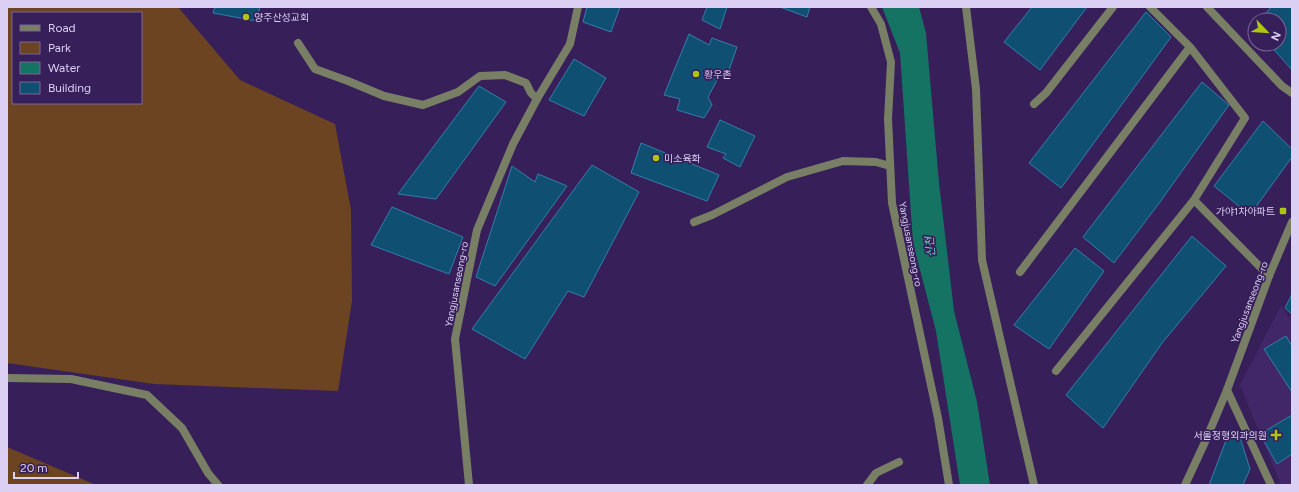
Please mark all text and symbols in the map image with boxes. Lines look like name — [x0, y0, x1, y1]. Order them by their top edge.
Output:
place label: 양주산성교회 — [254, 11, 309, 24]
legend — [12, 12, 142, 104]
marker: 양주산성교회 — [241, 12, 251, 22]
north arrow — [1247, 12, 1287, 52]
text: Road — [48, 21, 76, 35]
text: N — [1268, 29, 1283, 43]
text: Park — [48, 41, 71, 55]
text: Water — [48, 61, 80, 75]
place label: 황우촌 — [704, 68, 732, 81]
marker: 황우촌 — [691, 69, 701, 79]
text: Building — [48, 81, 91, 95]
place label: 미소육화 — [664, 152, 701, 165]
marker: 미소육화 — [651, 153, 661, 163]
street label: Yangjusanseong-ro — [896, 200, 925, 288]
place label: 가야1차아파트 — [1216, 205, 1275, 218]
marker: 가야1차아파트 — [1278, 206, 1288, 216]
water label: 신천 — [923, 234, 938, 258]
street label: Yangjusanseong-ro — [442, 240, 471, 328]
street label: Yangjusanseong-ro — [1228, 259, 1271, 345]
place label: 서울정형외과의원 — [1193, 429, 1267, 442]
marker: 서울정형외과의원 — [1270, 429, 1282, 441]
scale bar — [14, 454, 78, 480]
text: 20 m — [20, 461, 48, 475]

